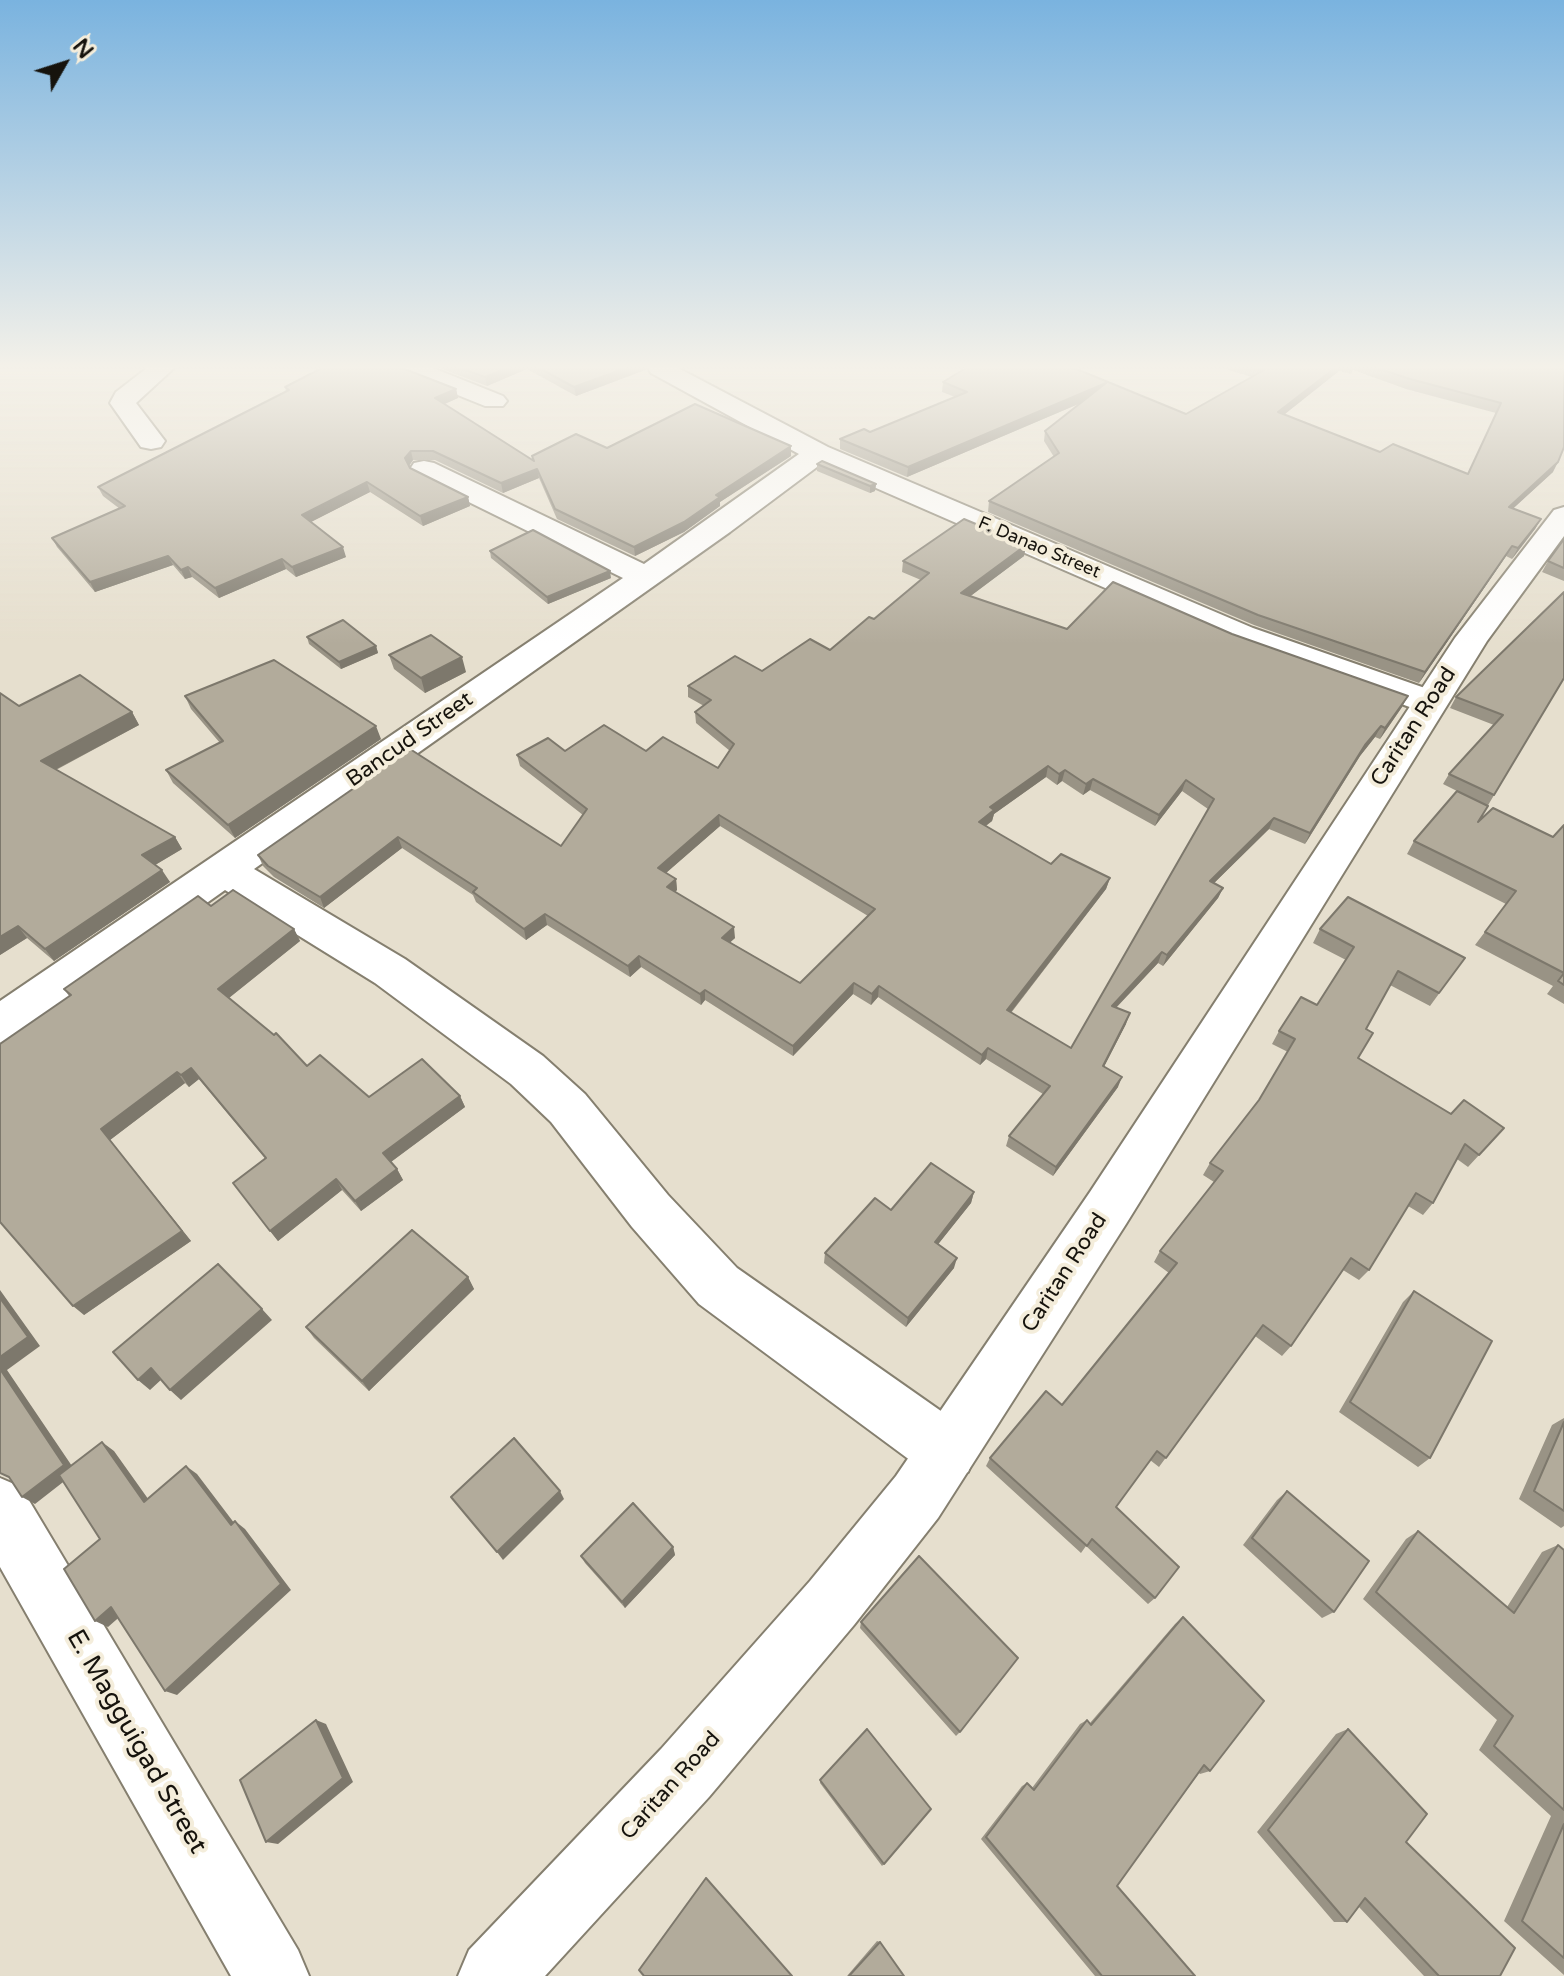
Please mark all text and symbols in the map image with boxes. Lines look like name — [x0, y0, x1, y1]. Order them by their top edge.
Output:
north arrow — [24, 24, 104, 104]
text: N — [67, 34, 98, 64]
street label: F. Danao Street — [975, 513, 1103, 583]
street label: Caritan Road — [1366, 662, 1462, 792]
street label: Bancud Street — [342, 687, 478, 793]
street label: Caritan Road — [1017, 1208, 1113, 1338]
street label: E. Magguigad Street — [59, 1624, 213, 1860]
street label: Caritan Road — [615, 1726, 727, 1846]

